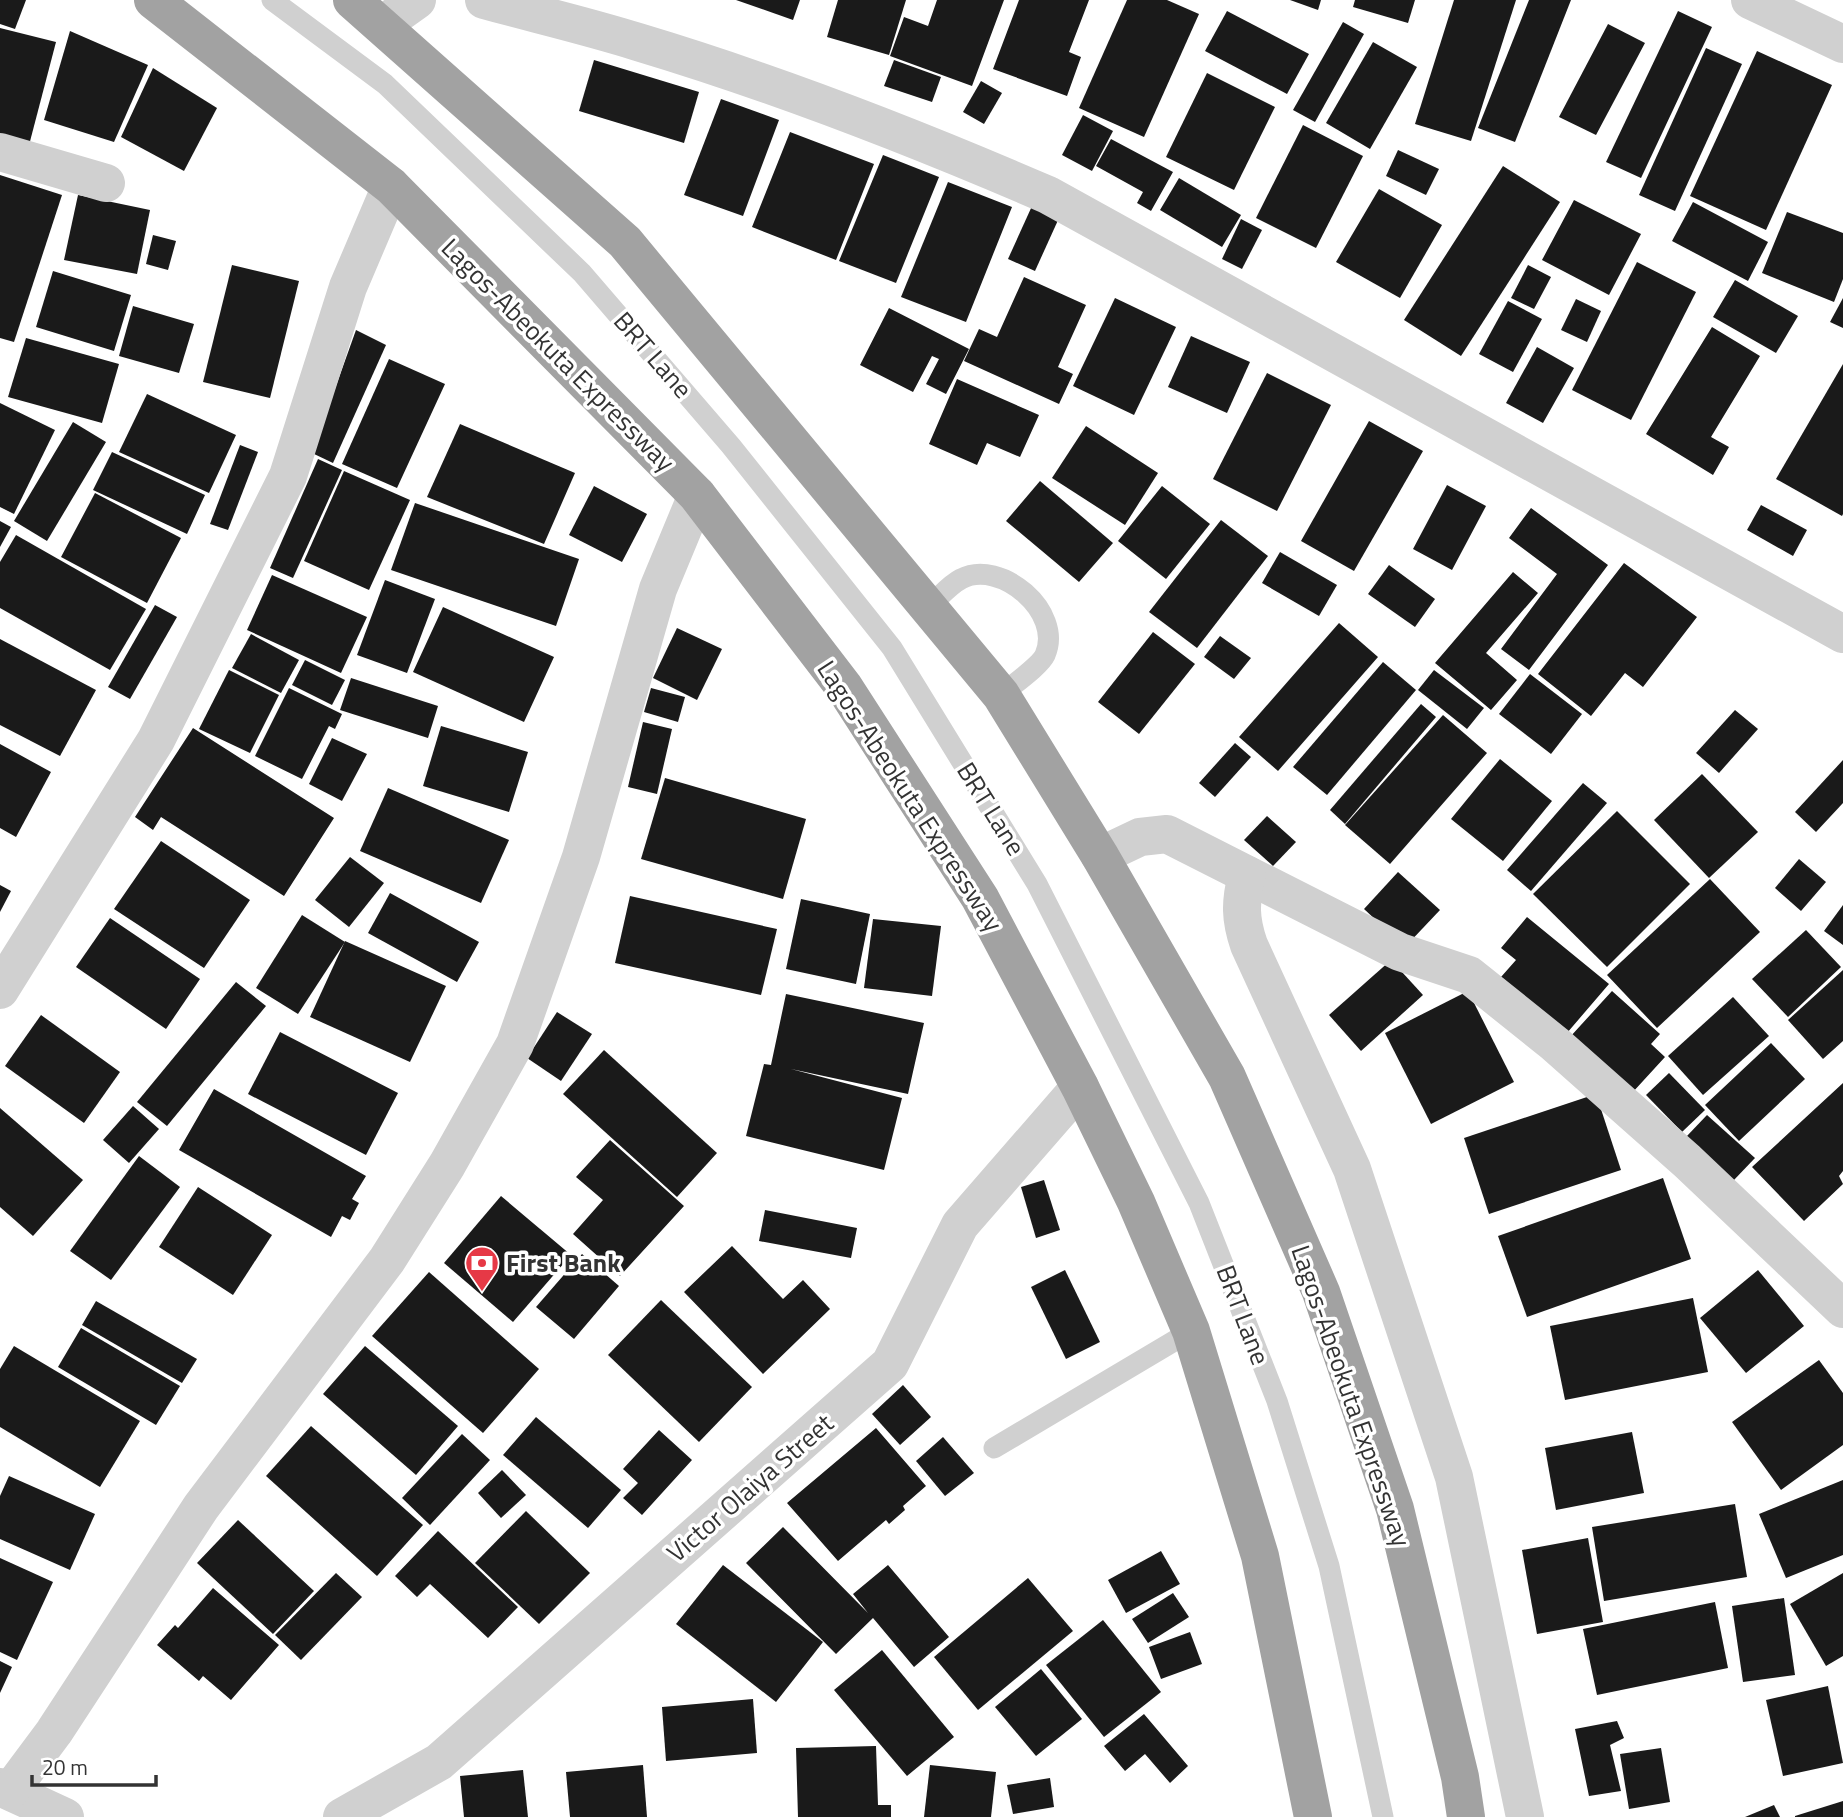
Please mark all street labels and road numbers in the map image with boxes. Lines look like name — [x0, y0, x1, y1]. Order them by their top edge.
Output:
street label: Lagos-Abeokuta Expressway — [433, 229, 684, 480]
street label: BRT Lane — [605, 303, 702, 407]
street label: Lagos-Abeokuta Expressway — [808, 652, 1013, 939]
street label: BRT Lane — [947, 754, 1035, 863]
street label: Lagos-Abeokuta Expressway — [1281, 1240, 1421, 1552]
street label: BRT Lane — [1207, 1259, 1280, 1370]
street label: Victor Olaiya Street — [658, 1404, 842, 1571]

